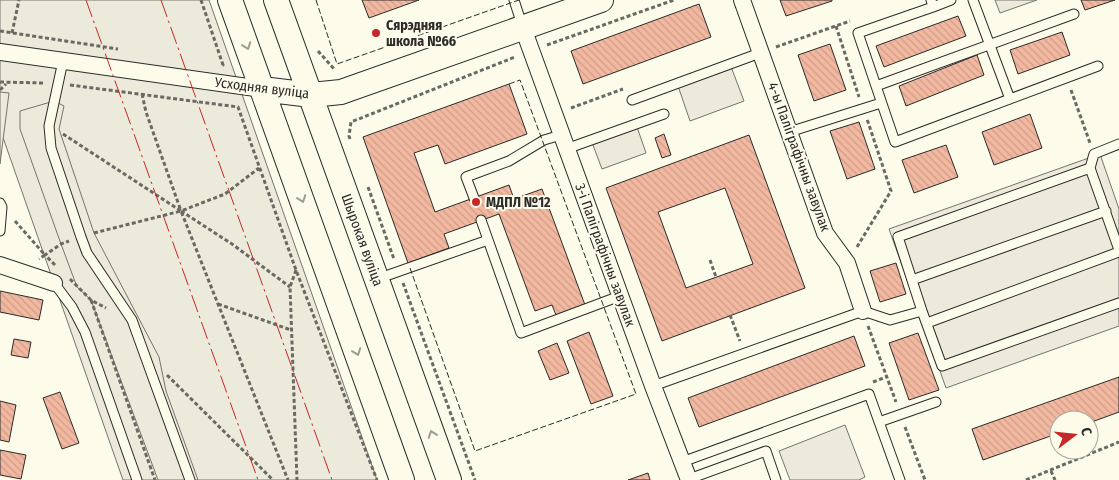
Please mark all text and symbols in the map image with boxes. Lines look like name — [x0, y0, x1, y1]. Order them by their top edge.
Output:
place label: Сярэдняя школа №66 — [386, 17, 456, 50]
marker: Сярэдняя школа №66 — [370, 27, 382, 39]
one-way arrow — [241, 41, 251, 50]
street label: Усходняя вуліца — [213, 74, 310, 102]
street label: 4-ы Паліграфічны завулак — [764, 80, 834, 234]
street label: 3-і Паліграфічны завулак — [571, 181, 639, 329]
street label: Шырокая вуліца — [337, 191, 387, 289]
one-way arrow — [296, 194, 306, 202]
place label: МДПЛ №12 — [486, 194, 551, 211]
marker: МДПЛ №12 — [470, 196, 482, 208]
one-way arrow — [351, 347, 361, 355]
north arrow — [1049, 410, 1099, 460]
text: С — [1077, 426, 1095, 438]
one-way arrow — [428, 430, 438, 439]

